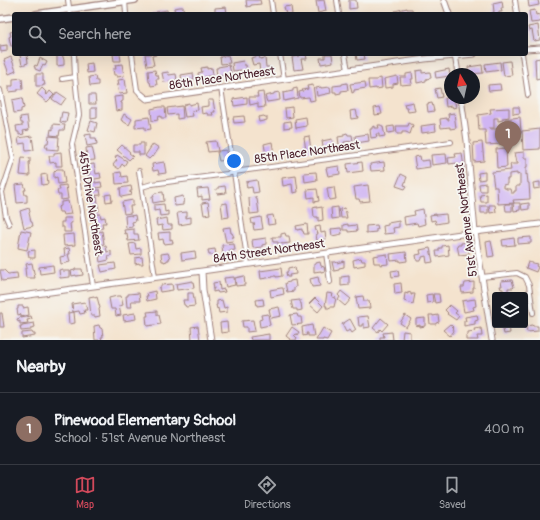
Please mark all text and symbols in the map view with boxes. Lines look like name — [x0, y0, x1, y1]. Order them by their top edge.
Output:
search box — [12, 12, 528, 56]
icon: search — [26, 23, 48, 45]
text: Search here — [58, 25, 131, 44]
street label: 86th Place Northeast — [168, 64, 276, 93]
north arrow — [444, 68, 480, 104]
pin: 1 — [495, 121, 521, 154]
street label: 85th Place Northeast — [253, 138, 361, 167]
street label: 45th Drive Northeast — [75, 150, 106, 257]
your location — [224, 151, 244, 171]
street label: 51st Avenue Northeast — [452, 162, 481, 278]
street label: 84th Street Northeast — [212, 236, 326, 267]
map controls — [492, 292, 528, 328]
button: layers — [492, 292, 528, 328]
text: Nearby — [16, 356, 65, 377]
text: Pinewood Elementary School — [54, 411, 236, 430]
text: 1 — [26, 421, 32, 437]
text: 400 m — [484, 421, 524, 437]
text: School · 51st Avenue Northeast — [54, 430, 225, 446]
tab: Map — [74, 474, 96, 511]
tab: Directions — [244, 474, 291, 511]
tab: Saved — [439, 474, 466, 511]

